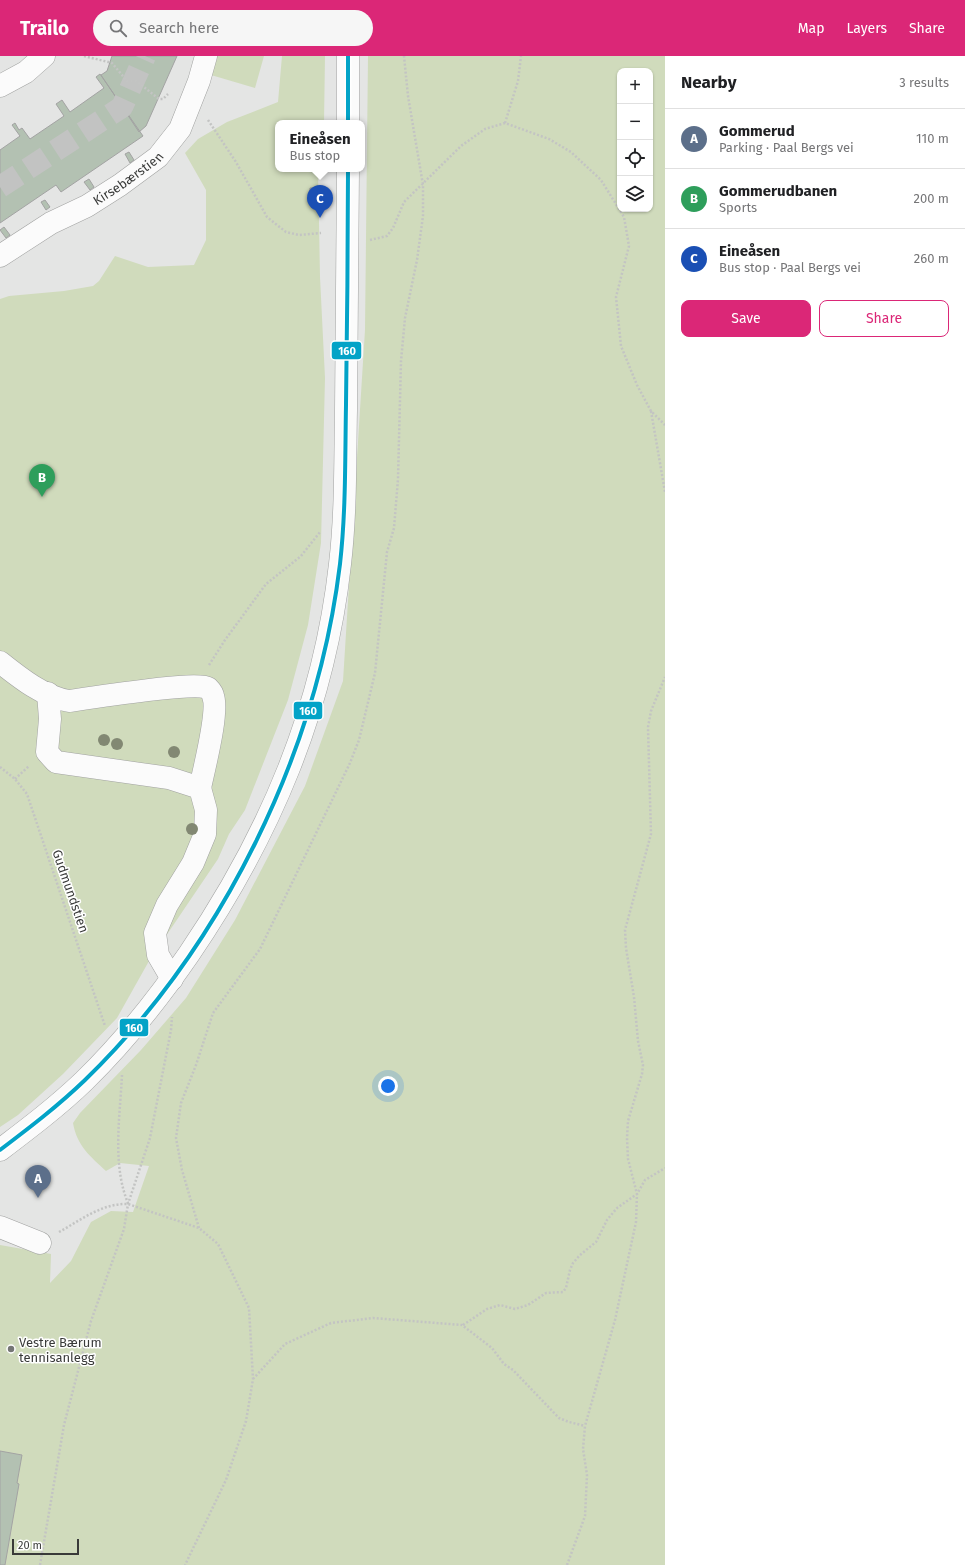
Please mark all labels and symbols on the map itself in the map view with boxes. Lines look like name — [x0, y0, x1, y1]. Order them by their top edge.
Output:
street label: Kirsebærstien — [90, 149, 167, 208]
pin: C — [307, 185, 333, 218]
line badge: 160 — [331, 341, 362, 360]
text: 160 — [338, 345, 356, 358]
pin: B — [29, 464, 55, 497]
line badge: 160 — [293, 701, 323, 720]
text: 160 — [299, 705, 317, 718]
street label: Gudmundstien — [49, 848, 92, 935]
line badge: 160 — [119, 1018, 149, 1037]
text: 160 — [125, 1022, 143, 1035]
your location — [378, 1076, 398, 1096]
pin: A — [25, 1165, 51, 1198]
place label: Vestre Bærum tennisanlegg — [19, 1335, 102, 1365]
marker: Vestre Bærum tennisanlegg — [6, 1344, 16, 1354]
scale bar — [12, 1537, 79, 1556]

